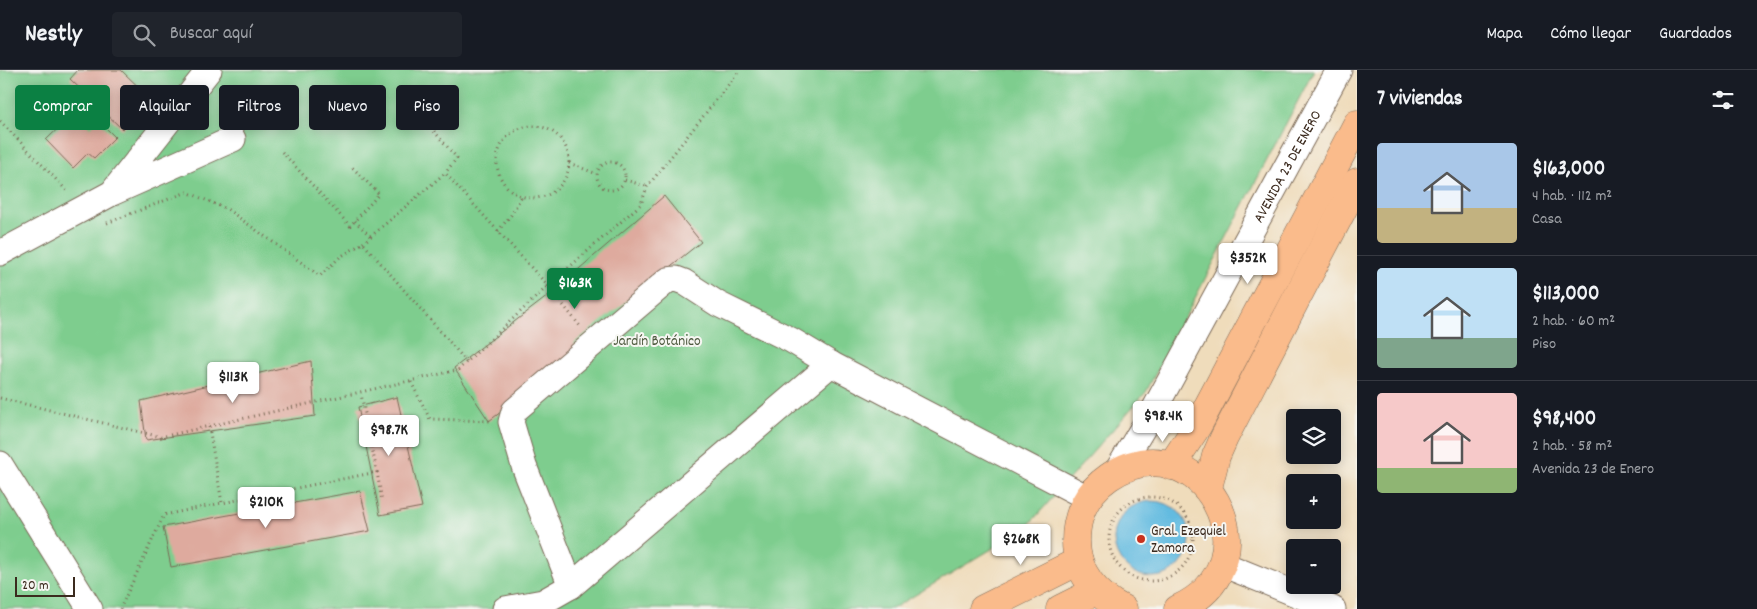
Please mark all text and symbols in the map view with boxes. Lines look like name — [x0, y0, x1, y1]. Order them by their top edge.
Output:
search box — [112, 12, 462, 57]
text: Nestly — [25, 18, 82, 52]
icon: search — [130, 21, 158, 49]
text: Buscar aquí — [170, 21, 252, 48]
text: Mapa — [1486, 22, 1522, 47]
text: Cómo llegar — [1550, 22, 1631, 47]
text: Guardados — [1659, 22, 1732, 47]
chip: Comprar — [15, 85, 110, 130]
chip: Alquilar — [120, 85, 209, 130]
chip: Filtros — [219, 85, 299, 130]
chip: Nuevo — [309, 85, 386, 130]
chip: Piso — [396, 85, 459, 130]
text: 7 viviendas — [1377, 85, 1463, 115]
icon: filters — [1709, 86, 1737, 114]
street label: AVENIDA 23 DE ENERO — [1249, 107, 1328, 227]
text: $163,000 — [1532, 155, 1605, 185]
icon: home — [1417, 163, 1477, 223]
text: 4 hab. · 112 m² — [1532, 185, 1612, 208]
text: Casa — [1532, 208, 1562, 231]
pin: $352K — [1213, 242, 1283, 285]
text: $352K — [1229, 247, 1267, 270]
pin: $163K — [540, 268, 610, 310]
text: $163K — [558, 272, 592, 295]
text: $113,000 — [1532, 280, 1600, 310]
icon: home — [1417, 288, 1477, 348]
text: 2 hab. · 60 m² — [1532, 310, 1615, 333]
park label: Jardín Botánico — [613, 331, 701, 353]
text: Piso — [1532, 333, 1556, 356]
pin: $113K — [198, 362, 268, 404]
text: $113K — [218, 366, 248, 389]
pin: $98.4K — [1122, 400, 1204, 443]
text: $98.4K — [1144, 405, 1182, 428]
text: $98,400 — [1532, 405, 1596, 435]
map controls — [1286, 409, 1341, 594]
button: layers — [1286, 409, 1341, 464]
icon: home — [1417, 413, 1477, 473]
pin: $98.7K — [348, 414, 430, 457]
text: $98.7K — [370, 419, 408, 442]
text: 2 hab. · 58 m² — [1532, 435, 1612, 458]
text: Avenida 23 de Enero — [1532, 458, 1654, 481]
button: + — [1286, 474, 1341, 529]
pin: $210K — [231, 486, 301, 529]
text: $210K — [249, 491, 283, 514]
place label: Gral. Ezequiel Zamora — [1151, 521, 1226, 560]
pin: $268K — [986, 524, 1056, 566]
text: $268K — [1003, 528, 1039, 551]
marker: Gral. Ezequiel Zamora — [1135, 533, 1147, 545]
button: − — [1286, 539, 1341, 594]
scale bar — [15, 574, 75, 597]
text: 20 m — [22, 576, 49, 596]

